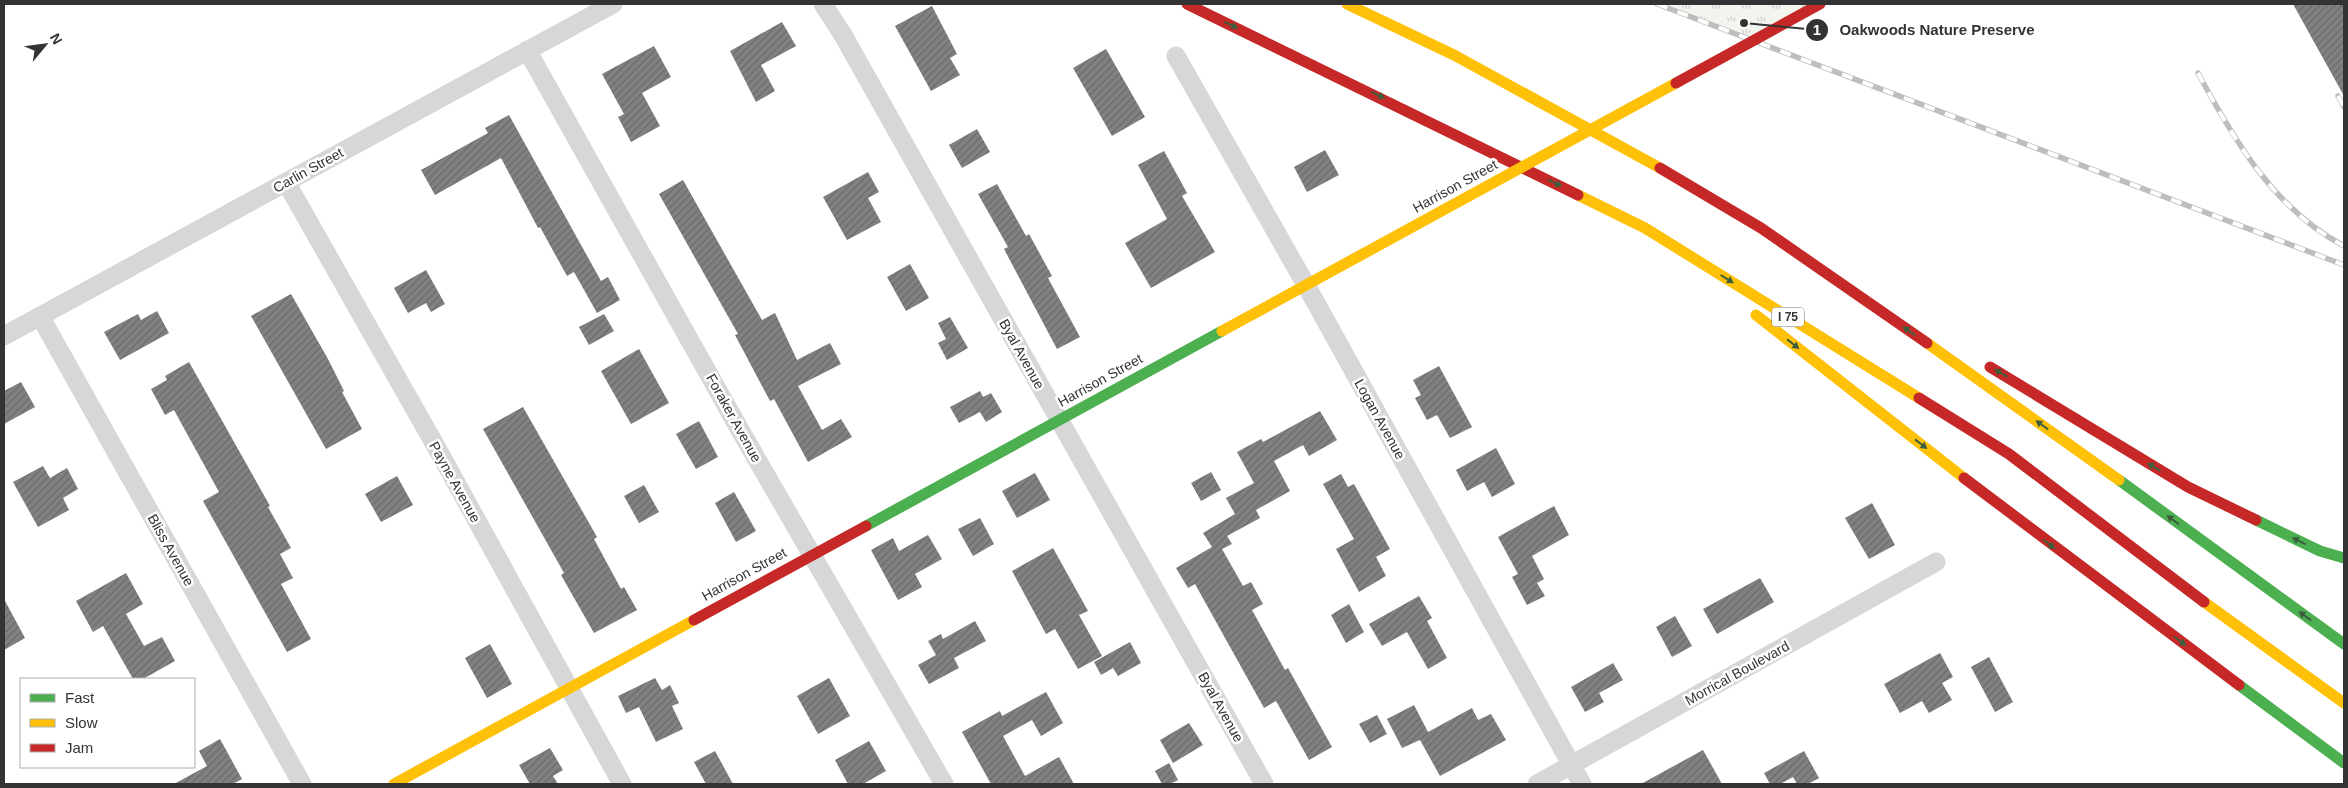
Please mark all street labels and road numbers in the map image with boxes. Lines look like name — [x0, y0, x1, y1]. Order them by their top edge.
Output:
street label: Carlin Street — [270, 144, 346, 196]
street label: Harrison Street — [1410, 156, 1500, 216]
road number: I 75 — [1772, 308, 1804, 326]
street label: Byal Avenue — [996, 316, 1048, 392]
street label: Harrison Street — [1055, 350, 1145, 410]
street label: Foraker Avenue — [703, 371, 765, 465]
street label: Logan Avenue — [1351, 376, 1409, 462]
street label: Payne Avenue — [426, 439, 484, 525]
street label: Bliss Avenue — [145, 511, 197, 589]
street label: Harrison Street — [699, 544, 789, 604]
street label: Morrical Boulevard — [1682, 638, 1792, 708]
street label: Byal Avenue — [1195, 669, 1247, 745]

